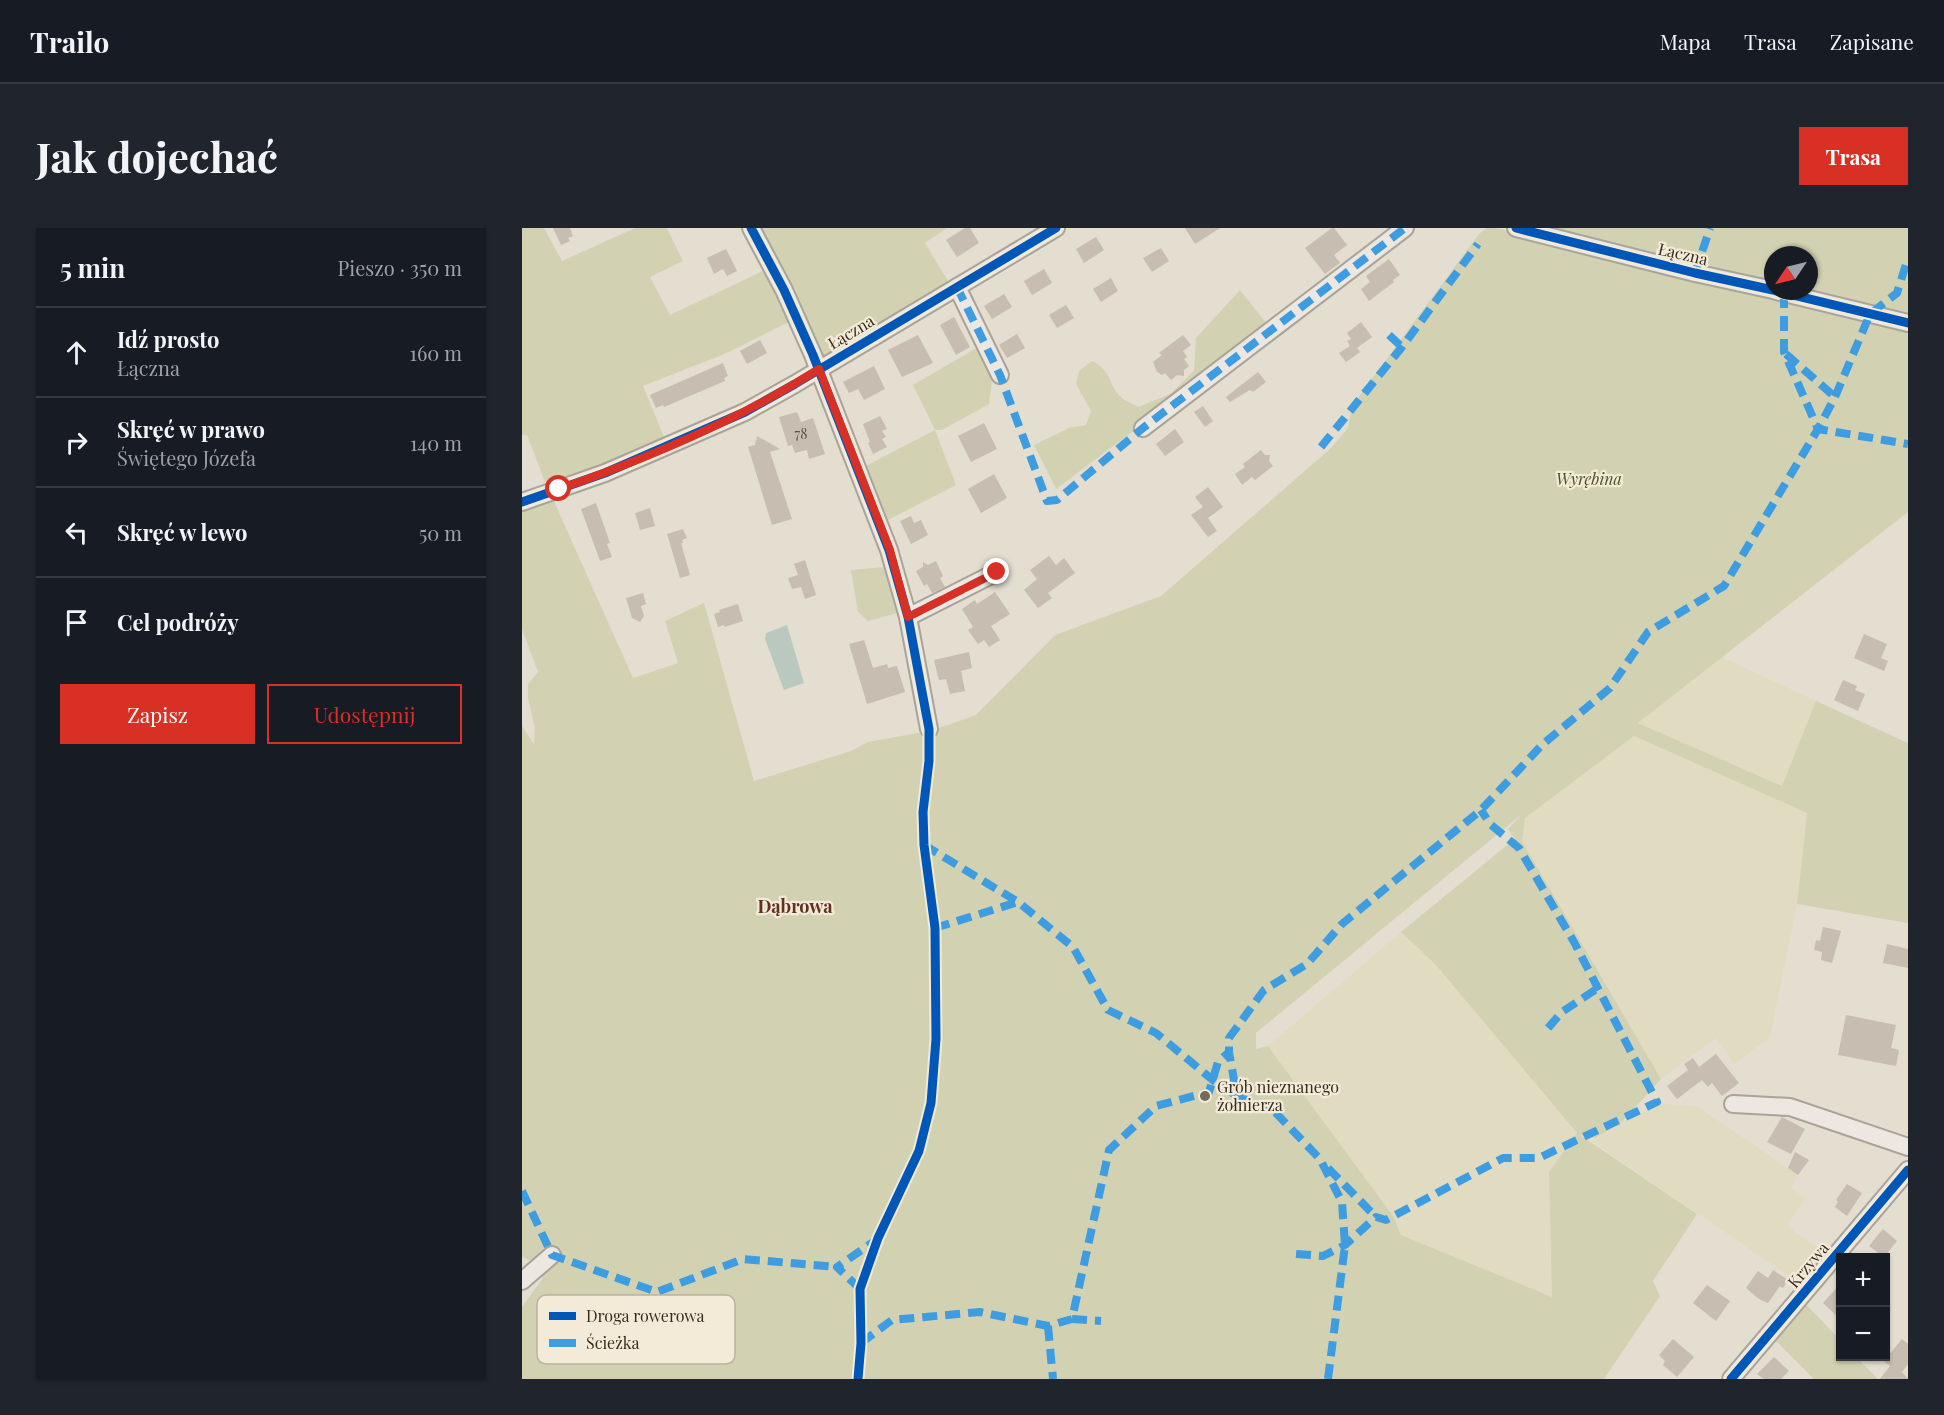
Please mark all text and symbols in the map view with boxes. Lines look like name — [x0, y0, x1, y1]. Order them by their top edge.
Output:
text: Trailo — [30, 23, 109, 60]
text: Mapa — [1660, 27, 1711, 55]
text: Trasa — [1744, 27, 1797, 55]
text: Zapisane — [1830, 27, 1914, 55]
button: Trasa — [1799, 127, 1908, 185]
text: Jak dojechać — [36, 128, 278, 184]
street label: Łączna — [1656, 238, 1710, 269]
north arrow — [1764, 246, 1818, 300]
text: 5 min — [60, 250, 125, 285]
text: Pieszo · 350 m — [338, 254, 462, 281]
street label: Łączna — [824, 310, 878, 354]
text: Idź prosto — [117, 324, 219, 354]
icon: ahead — [60, 336, 93, 369]
text: 160 m — [410, 339, 462, 366]
text: Łączna — [117, 354, 180, 381]
text: Skręć w prawo — [117, 414, 265, 444]
house number: 78 — [795, 424, 807, 443]
icon: right — [60, 426, 93, 459]
text: 140 m — [410, 429, 462, 456]
text: Świętego Józefa — [117, 444, 256, 471]
park label: Wyrębina — [1556, 468, 1622, 489]
route start — [545, 475, 571, 501]
icon: left — [60, 516, 93, 549]
text: Skręć w lewo — [117, 517, 248, 547]
text: 50 m — [419, 519, 462, 546]
route end — [983, 558, 1009, 584]
icon: arrive — [60, 606, 93, 639]
text: Cel podróży — [117, 607, 239, 637]
button: Zapisz — [60, 684, 255, 744]
button: Udostępnij — [267, 684, 462, 744]
district label: Dąbrowa — [757, 894, 833, 918]
place label: Grób nieznanego żołnierza — [1217, 1076, 1339, 1115]
marker: Grób nieznanego żołnierza — [1198, 1089, 1212, 1103]
street label: Krzywa — [1782, 1237, 1833, 1292]
map controls — [1836, 1253, 1890, 1361]
button: + — [1836, 1253, 1890, 1307]
legend — [537, 1295, 735, 1364]
text: Droga rowerowa — [586, 1305, 705, 1326]
button: − — [1836, 1307, 1890, 1361]
text: Ścieżka — [586, 1332, 639, 1353]

